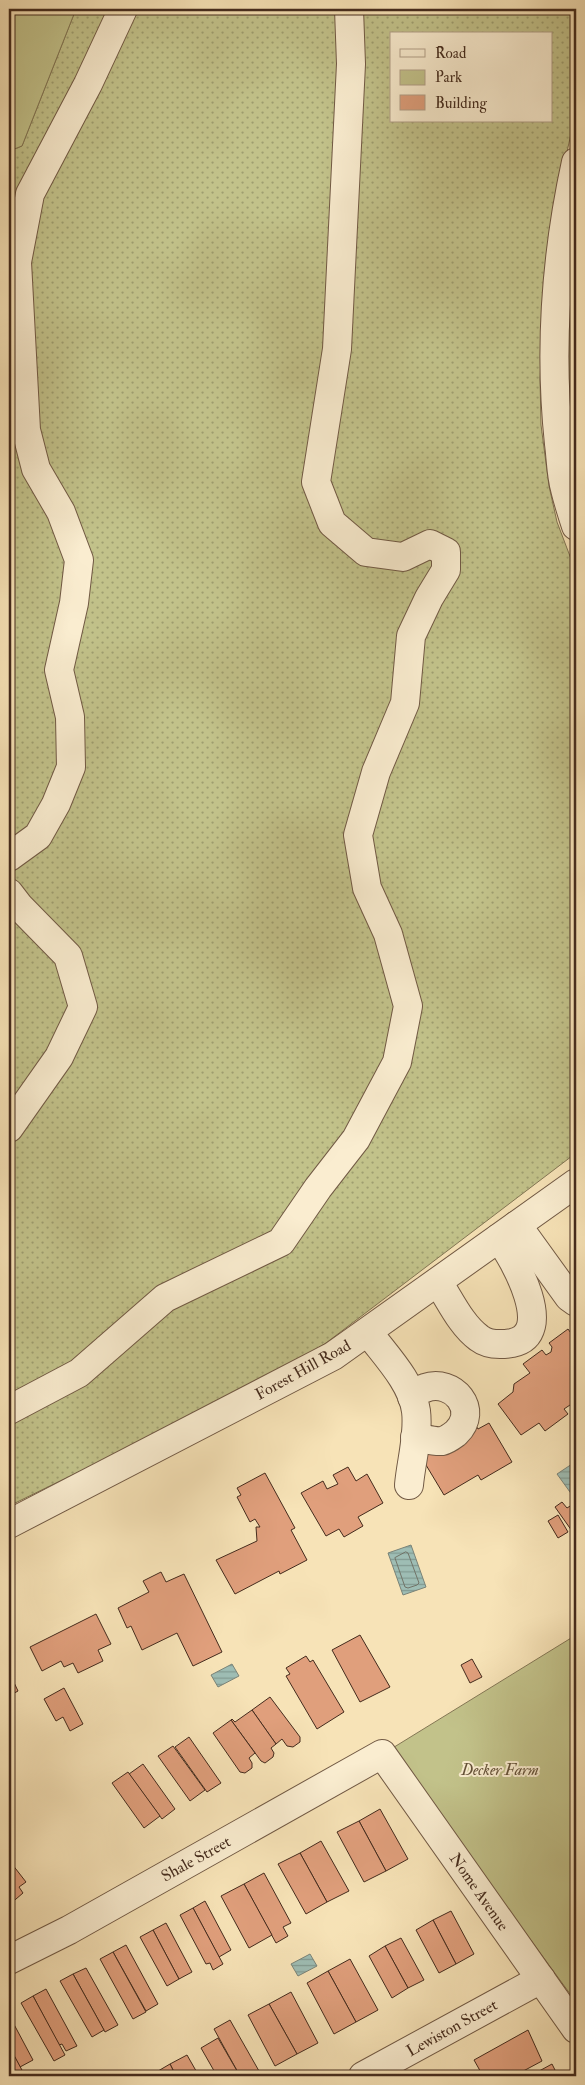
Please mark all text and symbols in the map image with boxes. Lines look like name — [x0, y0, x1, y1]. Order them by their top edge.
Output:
legend — [390, 32, 552, 122]
text: Road — [435, 44, 467, 63]
text: Park — [435, 68, 462, 87]
text: Building — [435, 94, 487, 113]
street label: Forest Hill Road — [252, 1335, 354, 1405]
park label: Decker Farm — [460, 1760, 539, 1780]
street label: Shale Street — [158, 1832, 234, 1886]
street label: Nome Avenue — [445, 1849, 513, 1935]
street label: Lewiston Street — [403, 1995, 501, 2061]

